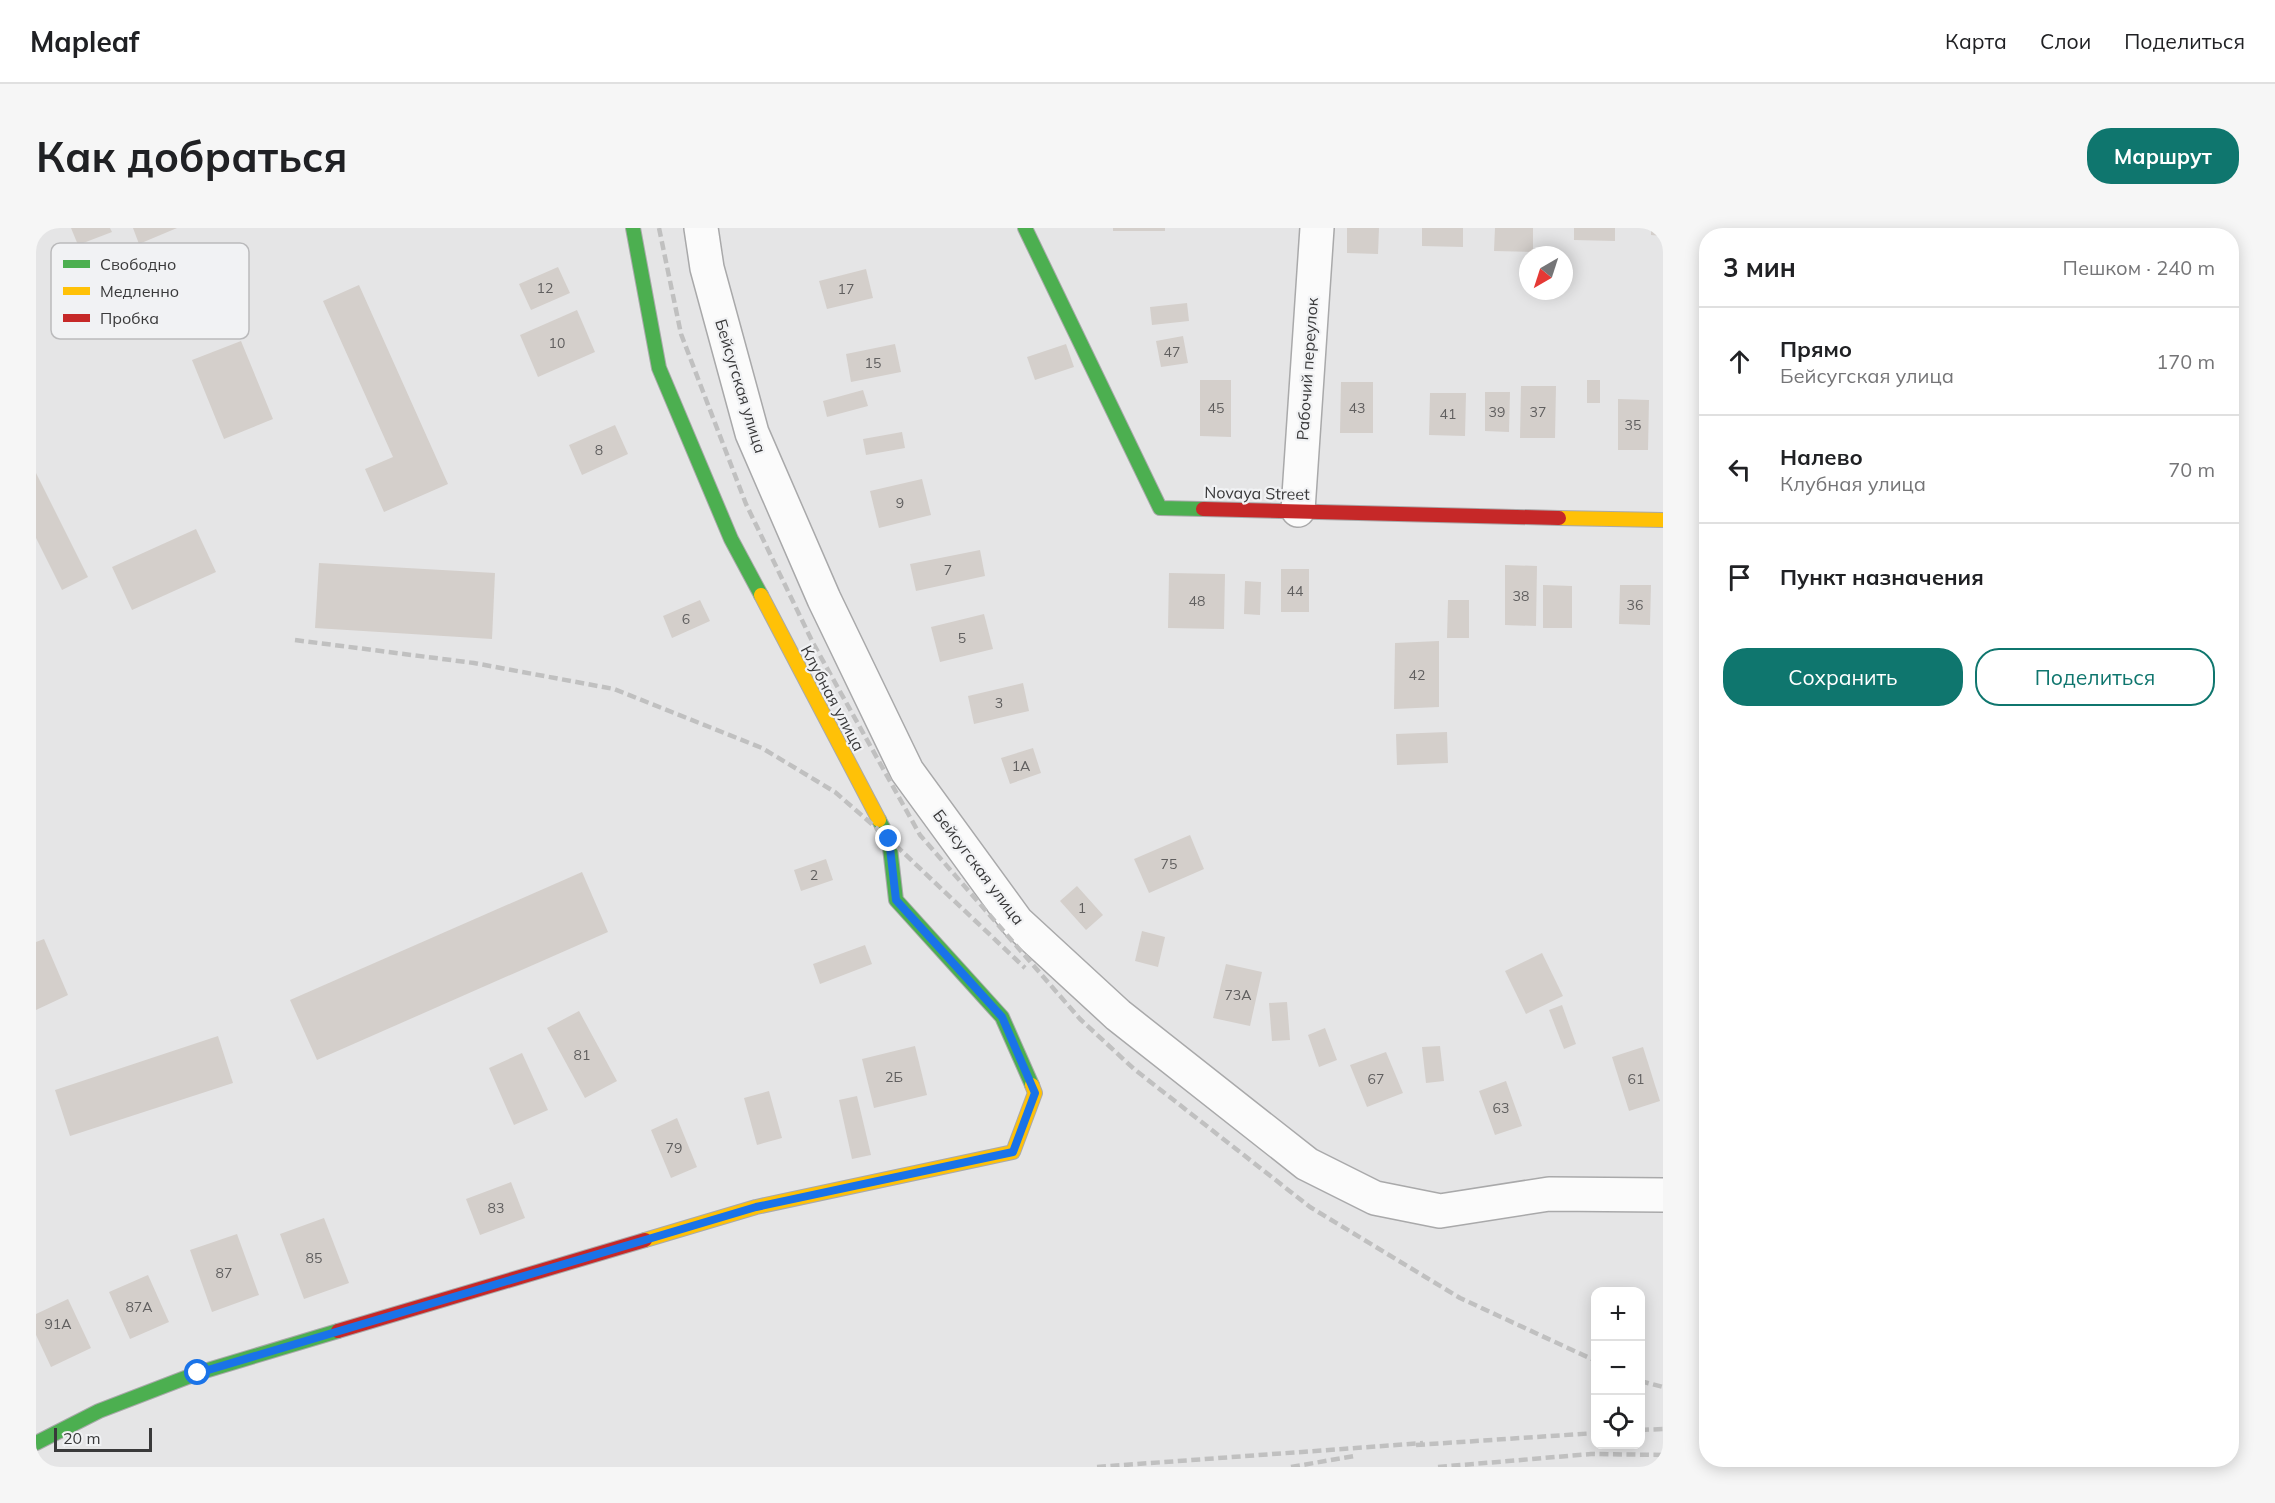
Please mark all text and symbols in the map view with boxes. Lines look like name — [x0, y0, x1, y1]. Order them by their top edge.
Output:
text: Mapleaf — [30, 24, 139, 59]
text: Карта — [1945, 28, 2007, 54]
text: Слои — [2040, 28, 2091, 54]
text: Поделиться — [2124, 28, 2245, 54]
button: Маршрут — [2087, 128, 2239, 184]
text: Как добраться — [36, 130, 348, 183]
legend — [51, 243, 249, 339]
north arrow — [1519, 246, 1573, 300]
text: 3 мин — [1723, 251, 1796, 284]
text: Свободно — [100, 254, 176, 274]
text: Пешком · 240 m — [2063, 255, 2215, 280]
house number: 12 — [537, 279, 553, 297]
house number: 17 — [838, 280, 854, 298]
text: Медленно — [100, 281, 179, 301]
street label: Рабочий переулок — [1292, 296, 1322, 441]
text: Пробка — [100, 308, 159, 328]
street label: Бейсугская улица — [711, 317, 771, 455]
house number: 10 — [549, 334, 565, 352]
text: Прямо — [1780, 335, 1852, 363]
house number: 47 — [1164, 343, 1180, 361]
icon: ahead — [1723, 345, 1756, 378]
text: 170 m — [2156, 349, 2215, 374]
house number: 15 — [865, 354, 881, 372]
text: Бейсугская улица — [1780, 363, 1954, 388]
house number: 45 — [1208, 399, 1224, 417]
house number: 43 — [1349, 399, 1365, 417]
house number: 39 — [1489, 403, 1505, 421]
house number: 37 — [1530, 403, 1546, 421]
house number: 41 — [1440, 405, 1456, 423]
house number: 35 — [1625, 416, 1641, 434]
house number: 8 — [595, 441, 603, 459]
text: Налево — [1780, 443, 1863, 471]
icon: left — [1723, 453, 1756, 486]
text: 70 m — [2168, 457, 2215, 482]
text: Клубная улица — [1780, 471, 1926, 496]
street label: Novaya Street — [1204, 482, 1310, 504]
house number: 9 — [896, 494, 904, 512]
house number: 7 — [944, 561, 952, 579]
icon: arrive — [1723, 561, 1756, 594]
text: Пункт назначения — [1780, 563, 1984, 591]
house number: 44 — [1287, 582, 1304, 600]
house number: 38 — [1513, 587, 1529, 605]
house number: 48 — [1189, 592, 1205, 610]
house number: 36 — [1627, 596, 1643, 614]
house number: 6 — [682, 610, 690, 628]
house number: 5 — [958, 629, 966, 647]
street label: Клубная улица — [797, 642, 869, 754]
button: Сохранить — [1723, 648, 1963, 706]
button: Поделиться — [1975, 648, 2215, 706]
house number: 42 — [1409, 666, 1425, 684]
house number: 3 — [995, 694, 1003, 712]
house number: 1А — [1012, 757, 1031, 775]
street label: Бейсугская улица — [929, 805, 1029, 929]
route end — [875, 825, 901, 851]
house number: 75 — [1161, 855, 1177, 873]
house number: 2 — [810, 866, 818, 884]
house number: 1 — [1078, 899, 1086, 917]
house number: 73А — [1224, 986, 1252, 1004]
house number: 81 — [574, 1046, 590, 1064]
house number: 2Б — [885, 1068, 903, 1086]
house number: 67 — [1368, 1070, 1384, 1088]
house number: 61 — [1628, 1070, 1644, 1088]
house number: 63 — [1493, 1099, 1509, 1117]
house number: 79 — [666, 1139, 682, 1157]
house number: 83 — [488, 1199, 504, 1217]
house number: 85 — [306, 1249, 322, 1267]
house number: 87 — [216, 1264, 232, 1282]
map controls — [1591, 1287, 1645, 1449]
button: + — [1591, 1287, 1645, 1341]
house number: 87А — [125, 1298, 153, 1316]
house number: 91А — [44, 1315, 72, 1333]
button: − — [1591, 1341, 1645, 1395]
route start — [184, 1359, 210, 1385]
button: locate — [1591, 1395, 1645, 1449]
scale bar — [54, 1425, 152, 1452]
text: 20 m — [63, 1428, 100, 1448]

